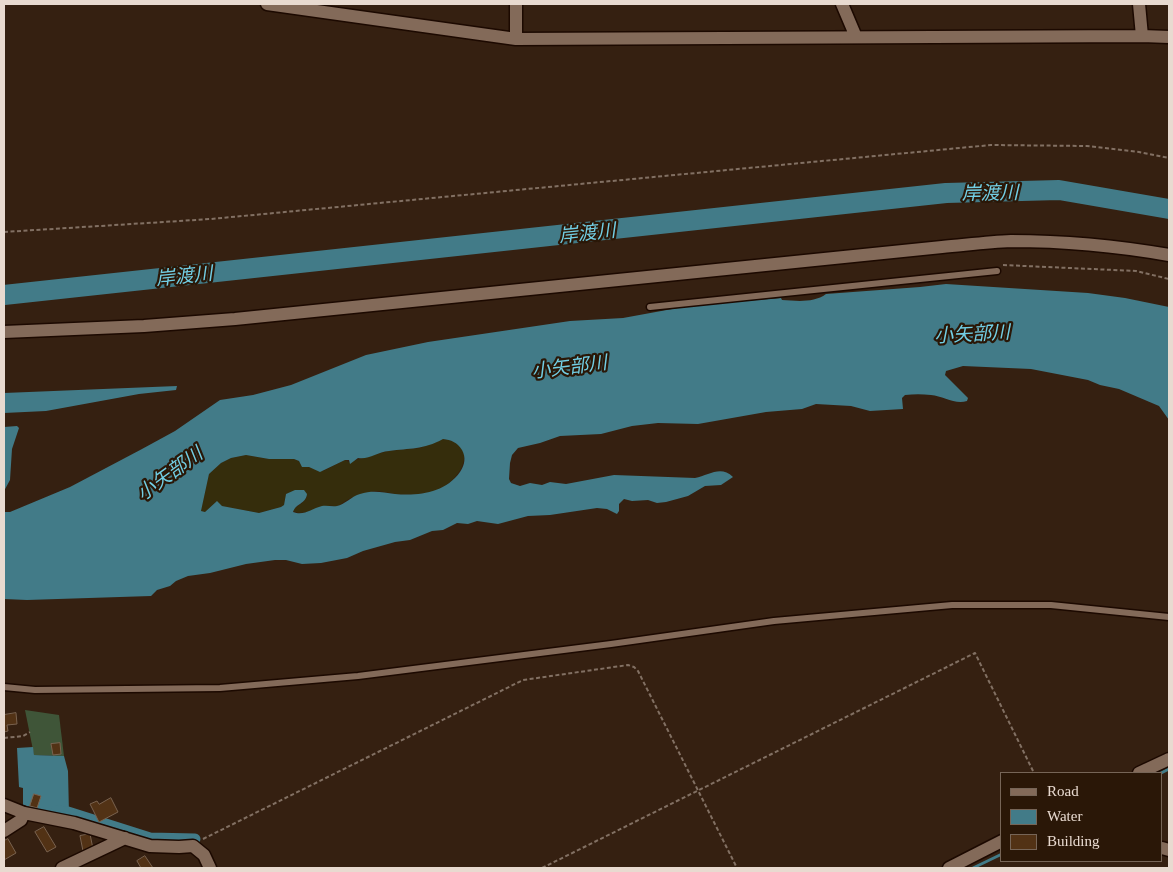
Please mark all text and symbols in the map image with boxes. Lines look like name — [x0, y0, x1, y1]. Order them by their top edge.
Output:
water label: 岸渡川 — [961, 180, 1019, 204]
water label: 岸渡川 — [557, 218, 617, 246]
water label: 岸渡川 — [154, 261, 214, 289]
water label: 小矢部川 — [933, 320, 1011, 346]
water label: 小矢部川 — [530, 350, 608, 382]
water label: 小矢部川 — [132, 441, 206, 505]
legend — [1000, 772, 1163, 862]
text: Road — [1047, 783, 1079, 799]
text: Water — [1047, 808, 1082, 824]
text: Building — [1047, 833, 1100, 849]

